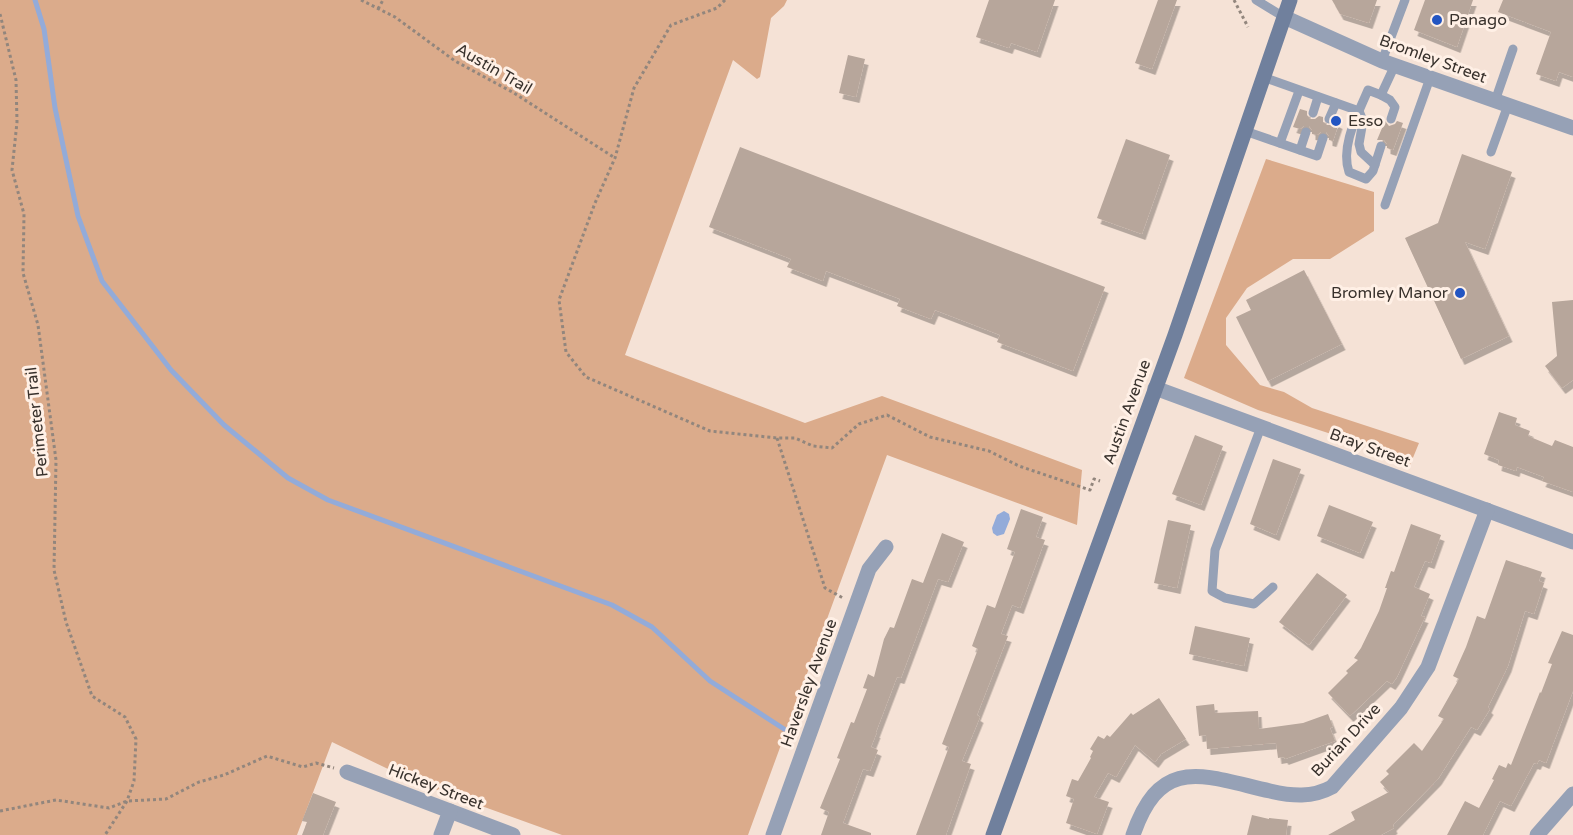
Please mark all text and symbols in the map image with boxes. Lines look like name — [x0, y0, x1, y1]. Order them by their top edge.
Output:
place label: Panago — [1449, 10, 1507, 30]
marker: Panago — [1430, 13, 1444, 27]
street label: Bromley Street — [1377, 30, 1489, 88]
street label: Austin Trail — [452, 39, 536, 99]
place label: Esso — [1348, 111, 1383, 131]
marker: Esso — [1329, 114, 1343, 128]
place label: Bromley Manor — [1331, 283, 1449, 303]
marker: Bromley Manor — [1453, 286, 1467, 300]
street label: Austin Avenue — [1099, 357, 1155, 467]
street label: Perimeter Trail — [21, 366, 53, 478]
street label: Bray Street — [1327, 424, 1413, 472]
street label: Haversley Avenue — [776, 616, 842, 750]
street label: Burian Drive — [1307, 699, 1385, 781]
street label: Hickey Street — [386, 760, 486, 814]

